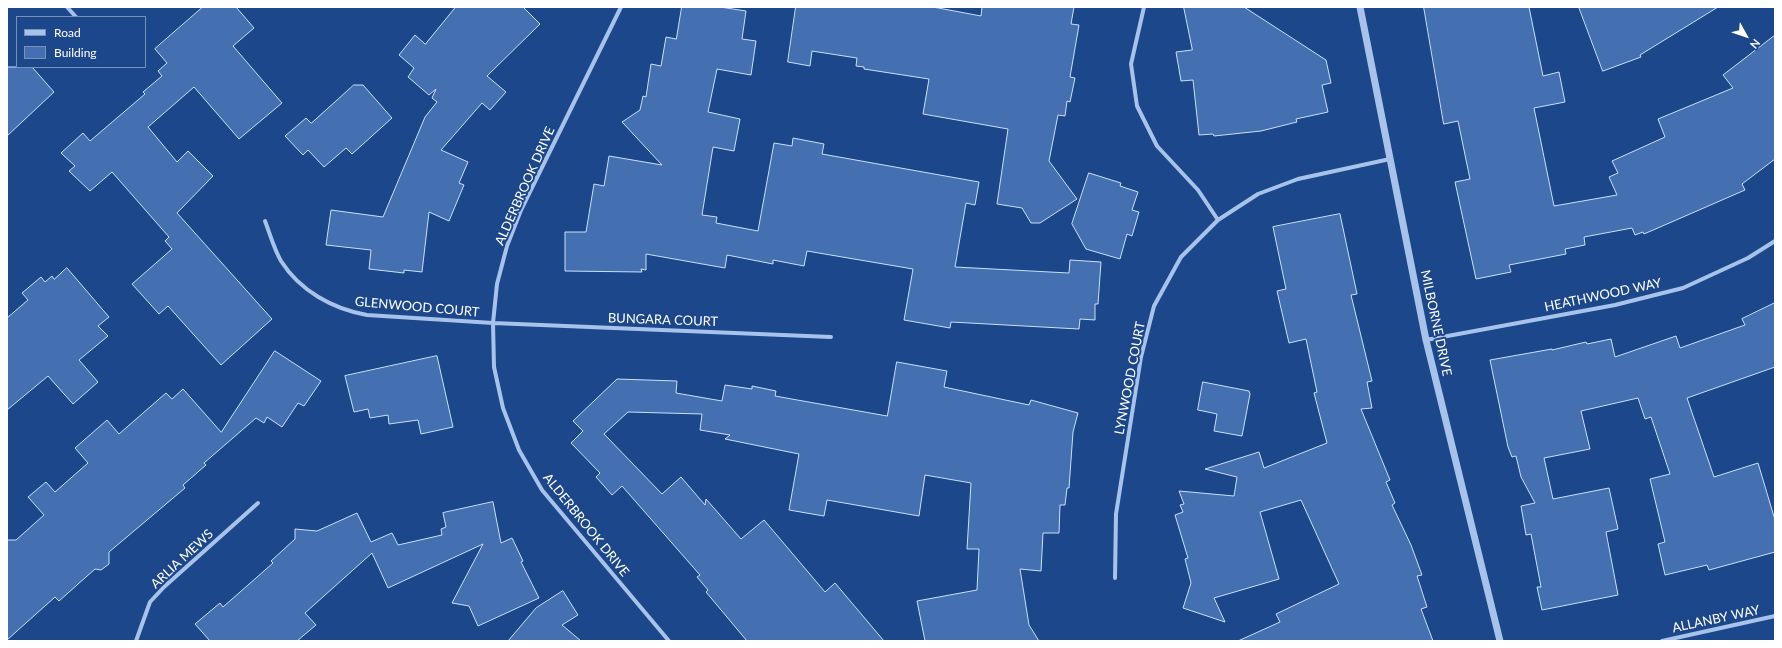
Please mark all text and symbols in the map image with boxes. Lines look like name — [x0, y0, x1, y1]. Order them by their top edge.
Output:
legend — [16, 16, 146, 68]
north arrow — [1726, 16, 1766, 56]
text: Road — [54, 25, 81, 40]
text: N — [1748, 37, 1763, 51]
text: Building — [54, 45, 97, 60]
street label: ALDERBROOK DRIVE — [492, 124, 558, 248]
street label: MILBORNE DRIVE — [1417, 269, 1455, 377]
street label: HEATHWOOD WAY — [1543, 275, 1663, 315]
street label: GLENWOOD COURT — [354, 294, 480, 320]
street label: BUNGARA COURT — [608, 310, 718, 330]
street label: LYNWOOD COURT — [1111, 320, 1149, 436]
street label: ALDERBROOK DRIVE — [540, 470, 632, 580]
street label: ARLIA MEWS — [148, 526, 216, 592]
street label: ALLANBY WAY — [1671, 602, 1761, 636]

